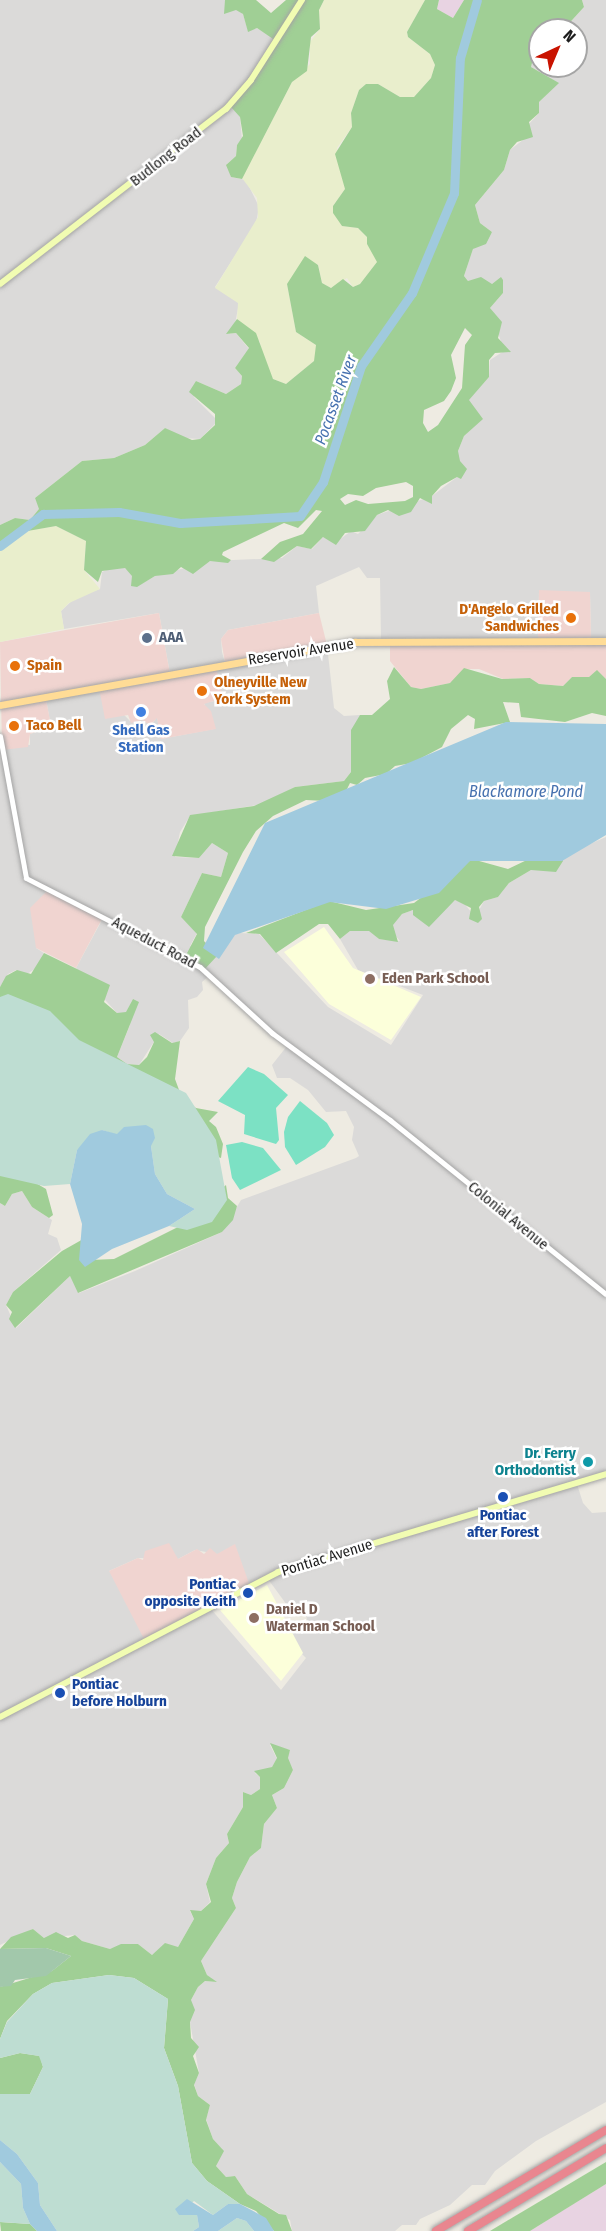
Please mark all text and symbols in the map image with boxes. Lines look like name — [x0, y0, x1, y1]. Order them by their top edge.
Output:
north arrow — [528, 18, 588, 78]
text: N — [559, 26, 580, 46]
street label: Budlong Road — [127, 124, 205, 190]
water label: Pocasset River — [311, 353, 361, 447]
place label: D'Angelo Grilled Sandwiches — [459, 600, 559, 635]
marker: D'Angelo Grilled Sandwiches — [564, 611, 578, 625]
place label: AAA — [159, 629, 183, 647]
marker: AAA — [140, 631, 154, 645]
street label: Reservoir Avenue — [247, 635, 355, 669]
place label: Spain — [27, 657, 62, 675]
marker: Spain — [8, 659, 22, 673]
place label: Olneyville New York System — [214, 673, 307, 708]
marker: Olneyville New York System — [195, 684, 209, 698]
marker: Shell Gas Station — [134, 705, 148, 719]
place label: Taco Bell — [26, 717, 82, 735]
marker: Taco Bell — [7, 719, 21, 733]
place label: Shell Gas Station — [112, 721, 170, 756]
water label: Blackamore Pond — [469, 782, 583, 802]
street label: Aqueduct Road — [109, 913, 199, 973]
place label: Eden Park School — [382, 970, 489, 988]
marker: Eden Park School — [363, 972, 377, 986]
street label: Colonial Avenue — [464, 1178, 552, 1254]
place label: Dr. Ferry Orthodontist — [495, 1444, 576, 1479]
marker: Dr. Ferry Orthodontist — [581, 1455, 595, 1469]
marker: Pontiac after Forest — [496, 1490, 510, 1504]
place label: Pontiac after Forest — [467, 1506, 539, 1541]
street label: Pontiac Avenue — [279, 1536, 375, 1580]
place label: Pontiac opposite Keith — [144, 1575, 236, 1610]
marker: Pontiac opposite Keith — [241, 1586, 255, 1600]
place label: Daniel D Waterman School — [266, 1600, 375, 1635]
marker: Daniel D Waterman School — [247, 1611, 261, 1625]
place label: Pontiac before Holburn — [72, 1675, 167, 1710]
marker: Pontiac before Holburn — [53, 1686, 67, 1700]

